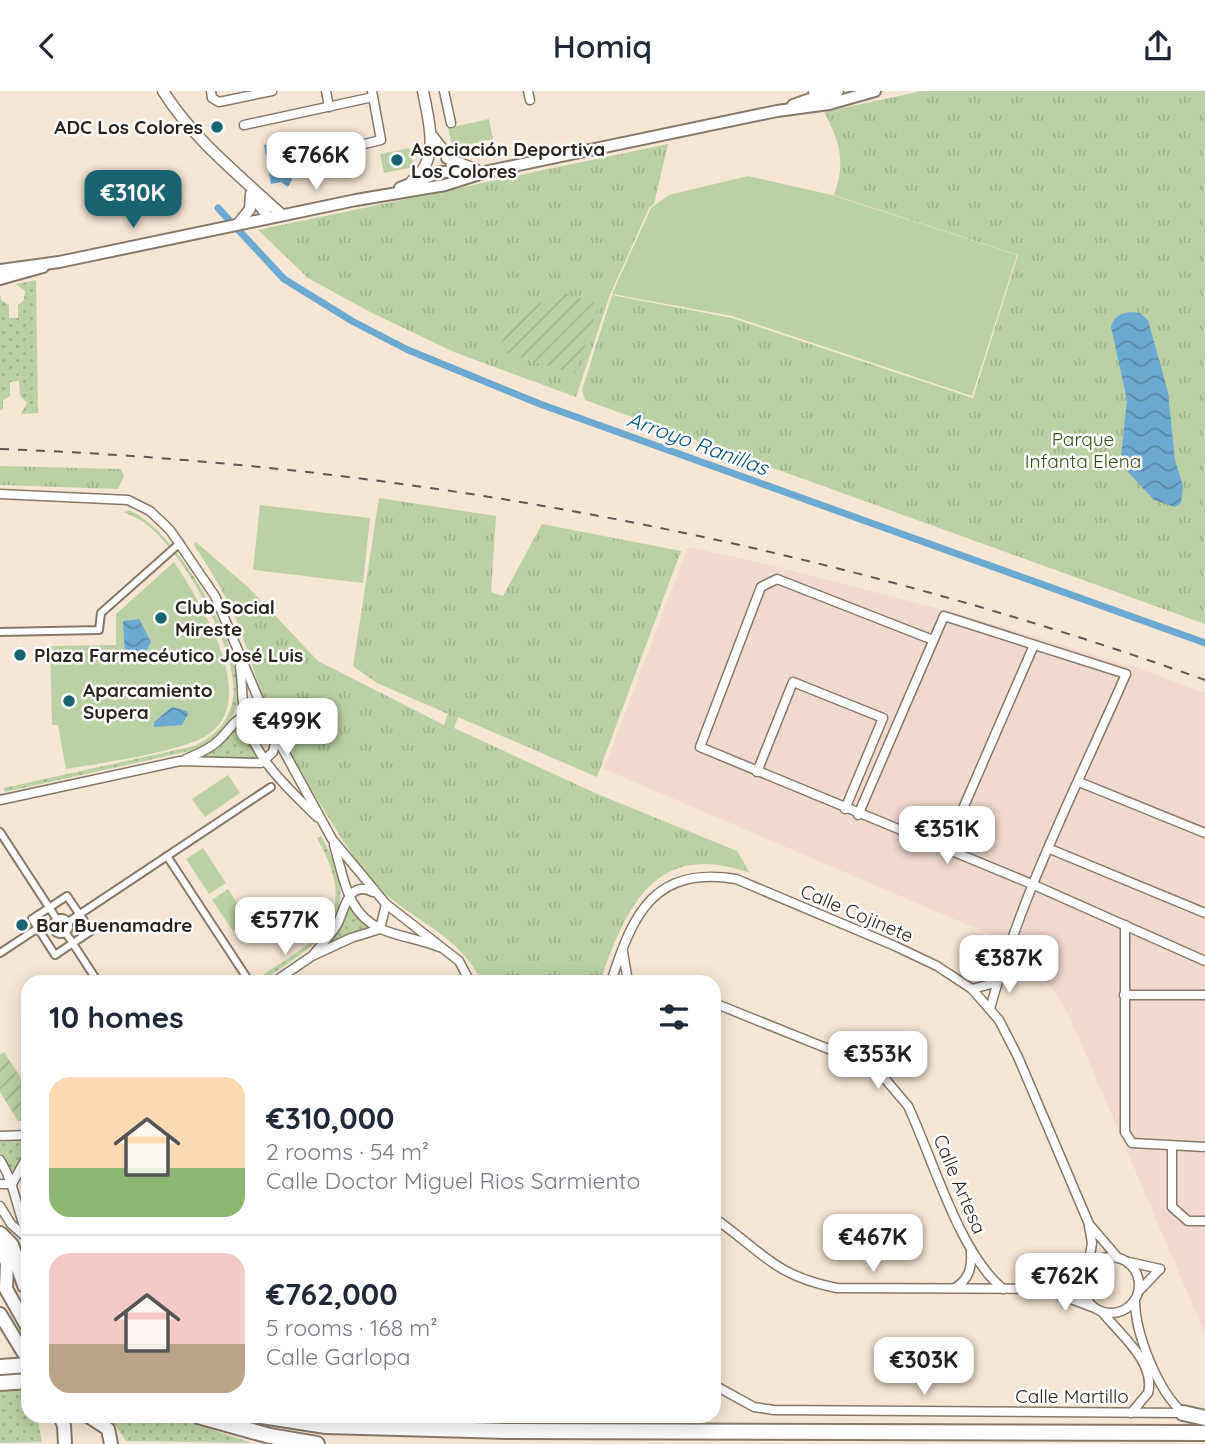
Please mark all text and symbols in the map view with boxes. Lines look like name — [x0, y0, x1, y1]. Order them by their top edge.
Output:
text: Homiq — [553, 26, 652, 66]
icon: back — [28, 27, 66, 65]
icon: share — [1139, 27, 1177, 65]
place label: ADC Los Colores — [54, 115, 203, 139]
marker: ADC Los Colores — [209, 119, 225, 135]
pin: €766K — [267, 133, 365, 192]
place label: Asociación Deportiva Los Colores — [411, 137, 605, 183]
text: €766K — [283, 140, 349, 169]
marker: Asociación Deportiva Los Colores — [389, 152, 405, 168]
pin: €310K — [84, 171, 182, 230]
text: €310K — [101, 178, 165, 207]
water label: Arroyo Ranillas — [624, 405, 773, 481]
park label: Parque Infanta Elena — [1025, 427, 1141, 473]
place label: Club Social Mireste — [175, 595, 275, 641]
marker: Club Social Mireste — [153, 610, 169, 626]
place label: Plaza Farmecéutico José Luis — [34, 643, 303, 667]
marker: Plaza Farmecéutico José Luis — [12, 647, 28, 663]
place label: Aparcamiento Supera — [83, 678, 213, 724]
marker: Aparcamiento Supera — [61, 693, 77, 709]
pin: €499K — [238, 699, 336, 758]
text: €499K — [253, 706, 321, 735]
pin: €351K — [898, 807, 996, 866]
text: €351K — [915, 814, 979, 843]
street label: Calle Cojinete — [797, 878, 917, 948]
pin: €577K — [236, 897, 334, 957]
text: €577K — [251, 905, 319, 934]
place label: Bar Buenamadre — [36, 913, 192, 937]
marker: Bar Buenamadre — [14, 917, 30, 933]
pin: €387K — [960, 935, 1058, 995]
text: €387K — [975, 943, 1043, 972]
text: 10 homes — [49, 998, 184, 1036]
icon: filters — [655, 998, 693, 1036]
pin: €353K — [829, 1031, 927, 1091]
text: €353K — [844, 1039, 912, 1068]
text: €310,000 — [266, 1099, 395, 1137]
icon: home — [105, 1105, 189, 1189]
street label: Calle Artesa — [928, 1131, 992, 1237]
text: 2 rooms · 54 m² — [266, 1137, 429, 1166]
text: Calle Doctor Miguel Rios Sarmiento — [266, 1166, 640, 1195]
pin: €467K — [824, 1215, 922, 1274]
text: €467K — [839, 1222, 907, 1251]
pin: €762K — [1016, 1253, 1114, 1313]
text: €762K — [1031, 1261, 1099, 1290]
text: €762,000 — [266, 1275, 398, 1313]
icon: home — [105, 1281, 189, 1365]
text: 5 rooms · 168 m² — [266, 1313, 438, 1342]
pin: €303K — [875, 1337, 973, 1397]
text: Calle Garlopa — [266, 1342, 411, 1371]
text: €303K — [890, 1345, 958, 1374]
street label: Calle Martillo — [1015, 1384, 1129, 1408]

